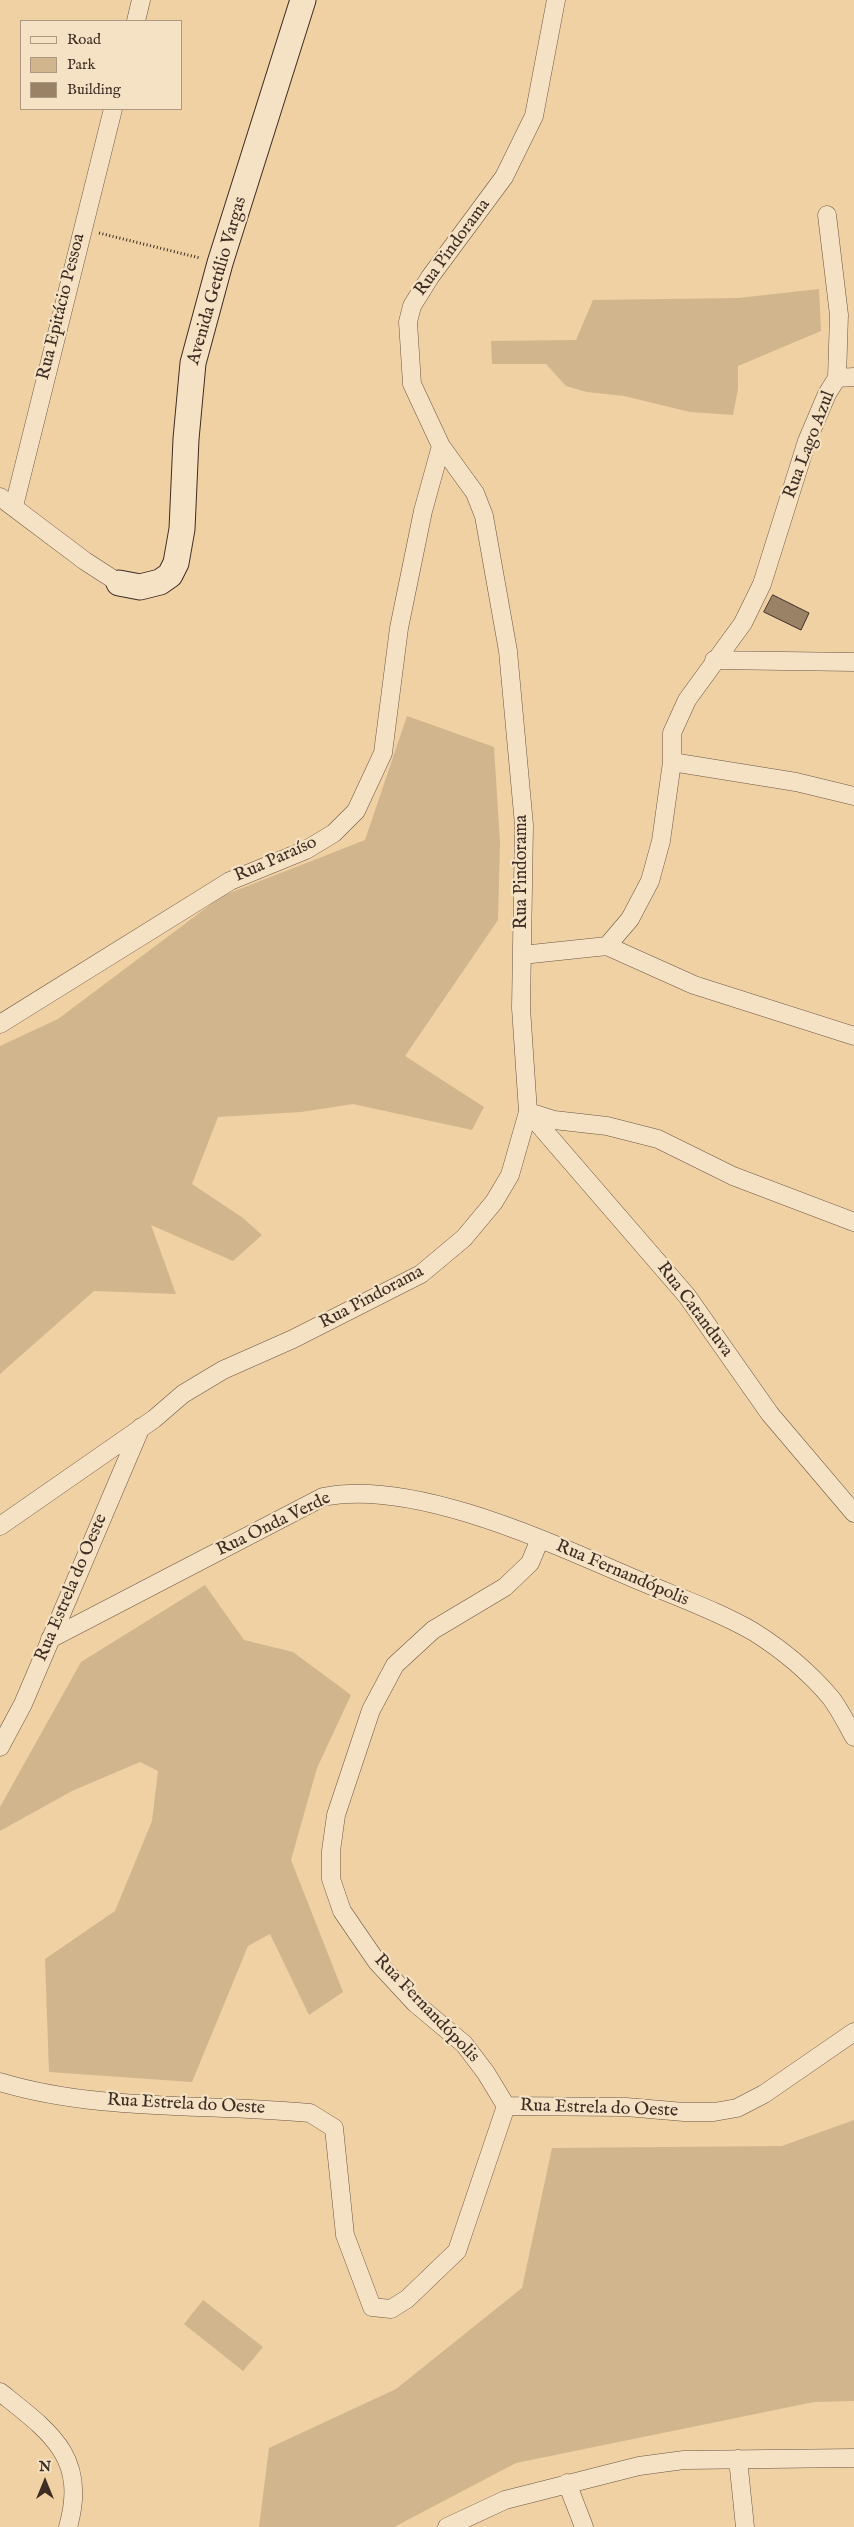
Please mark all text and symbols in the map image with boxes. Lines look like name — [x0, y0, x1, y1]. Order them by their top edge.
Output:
legend — [20, 20, 182, 110]
text: Road — [67, 30, 101, 49]
text: Park — [67, 55, 96, 74]
text: Building — [67, 80, 121, 99]
street label: Avenida Getúlio Vargas — [184, 194, 252, 368]
street label: Rua Pindorama — [411, 195, 495, 301]
street label: Rua Epitácio Pessoa — [33, 232, 91, 382]
street label: Rua Lago Azul — [780, 388, 840, 502]
street label: Rua Pindorama — [511, 815, 533, 929]
street label: Rua Paraíso — [231, 832, 321, 888]
street label: Rua Catanduva — [651, 1258, 737, 1362]
street label: Rua Pindorama — [316, 1262, 428, 1334]
street label: Rua Onda Verde — [214, 1488, 334, 1562]
street label: Rua Estrela do Oeste — [31, 1511, 113, 1665]
street label: Rua Fernandópolis — [552, 1536, 692, 1612]
street label: Rua Fernandópolis — [369, 1950, 483, 2068]
street label: Rua Estrela do Oeste — [106, 2090, 266, 2120]
street label: Rua Estrela do Oeste — [520, 2095, 678, 2123]
north arrow — [20, 2457, 70, 2507]
text: N — [39, 2458, 51, 2476]

